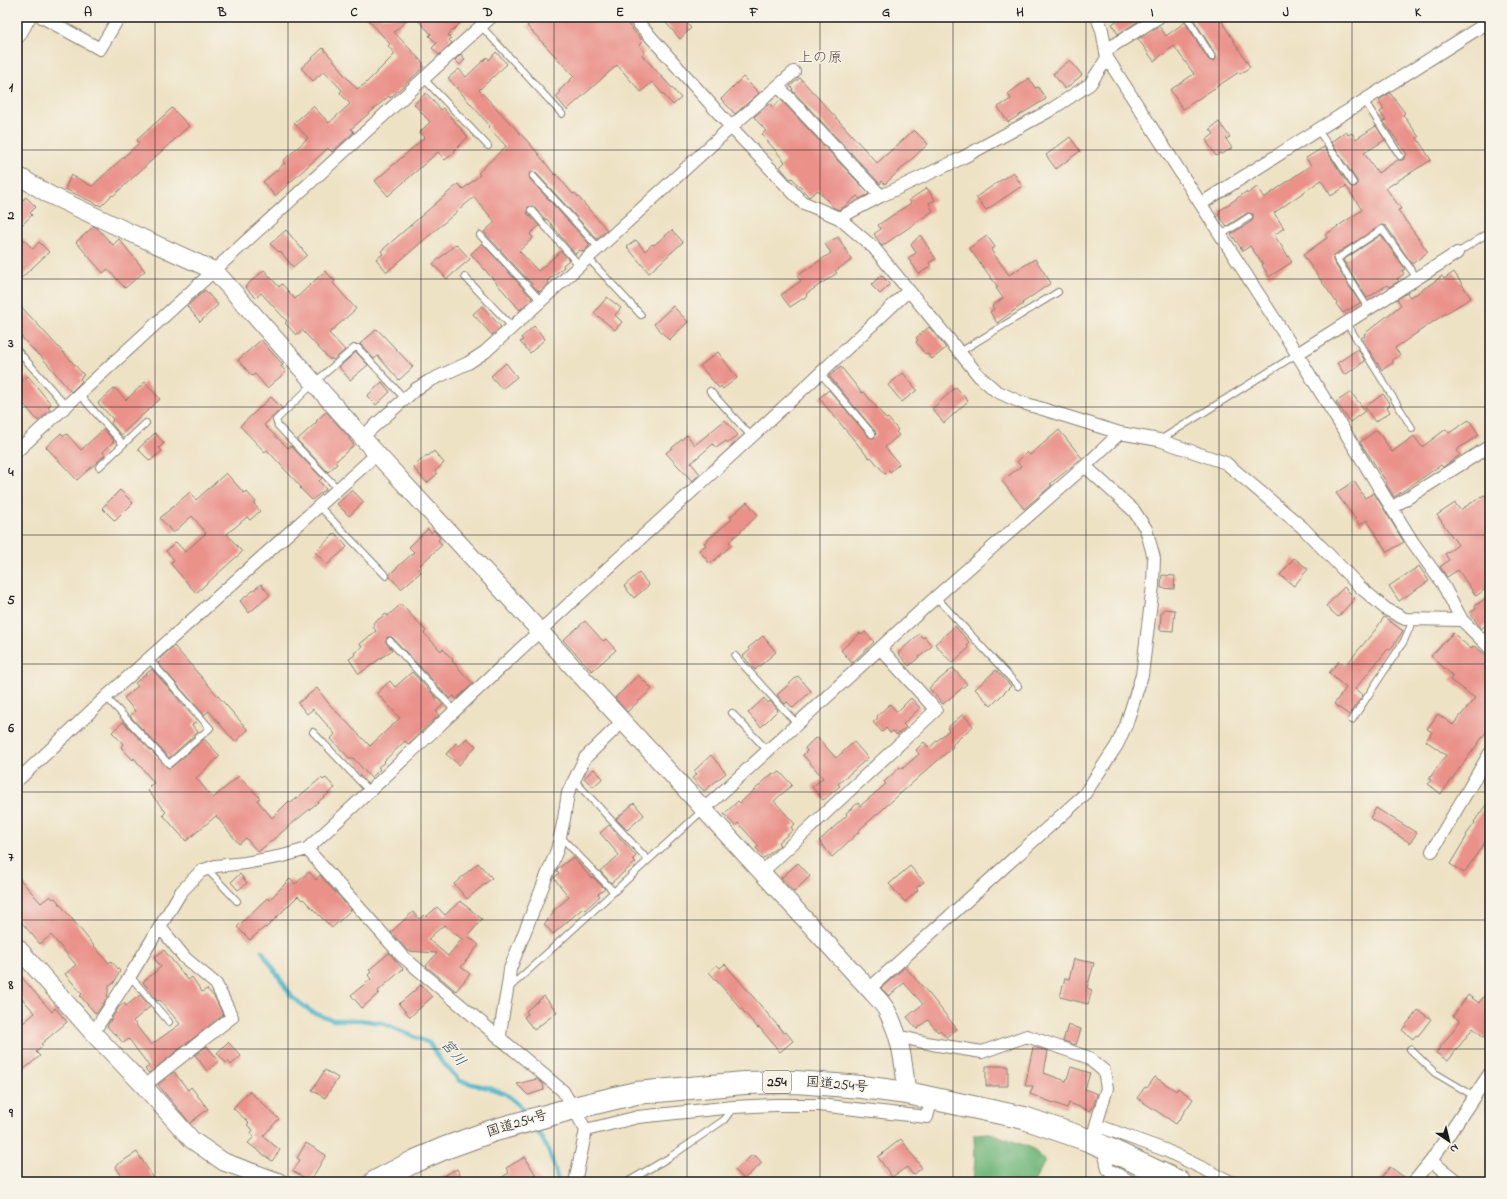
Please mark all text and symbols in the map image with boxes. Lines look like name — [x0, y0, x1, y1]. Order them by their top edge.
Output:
text: A — [84, 3, 92, 22]
text: B — [217, 3, 227, 22]
text: C — [350, 3, 358, 22]
text: D — [482, 3, 493, 22]
text: E — [616, 3, 624, 22]
text: F — [749, 3, 759, 22]
text: G — [882, 3, 890, 22]
text: H — [1016, 3, 1024, 22]
text: I — [1150, 3, 1154, 22]
text: J — [1283, 3, 1289, 22]
text: K — [1415, 3, 1422, 22]
district label: 上の原 — [797, 47, 843, 69]
text: 1 — [9, 78, 14, 97]
text: 2 — [7, 206, 15, 225]
text: 3 — [7, 334, 14, 353]
text: 4 — [7, 463, 14, 482]
text: 5 — [7, 591, 15, 610]
text: 6 — [7, 719, 14, 738]
text: 7 — [8, 848, 14, 867]
text: 8 — [8, 976, 14, 995]
water label: 宮川 — [435, 1034, 471, 1072]
road number: 254 — [763, 1071, 791, 1093]
street label: 国道254号 — [805, 1072, 869, 1098]
text: 9 — [8, 1104, 14, 1123]
street label: 国道254号 — [484, 1105, 550, 1143]
north arrow — [1429, 1121, 1469, 1161]
text: N — [1447, 1140, 1462, 1157]

